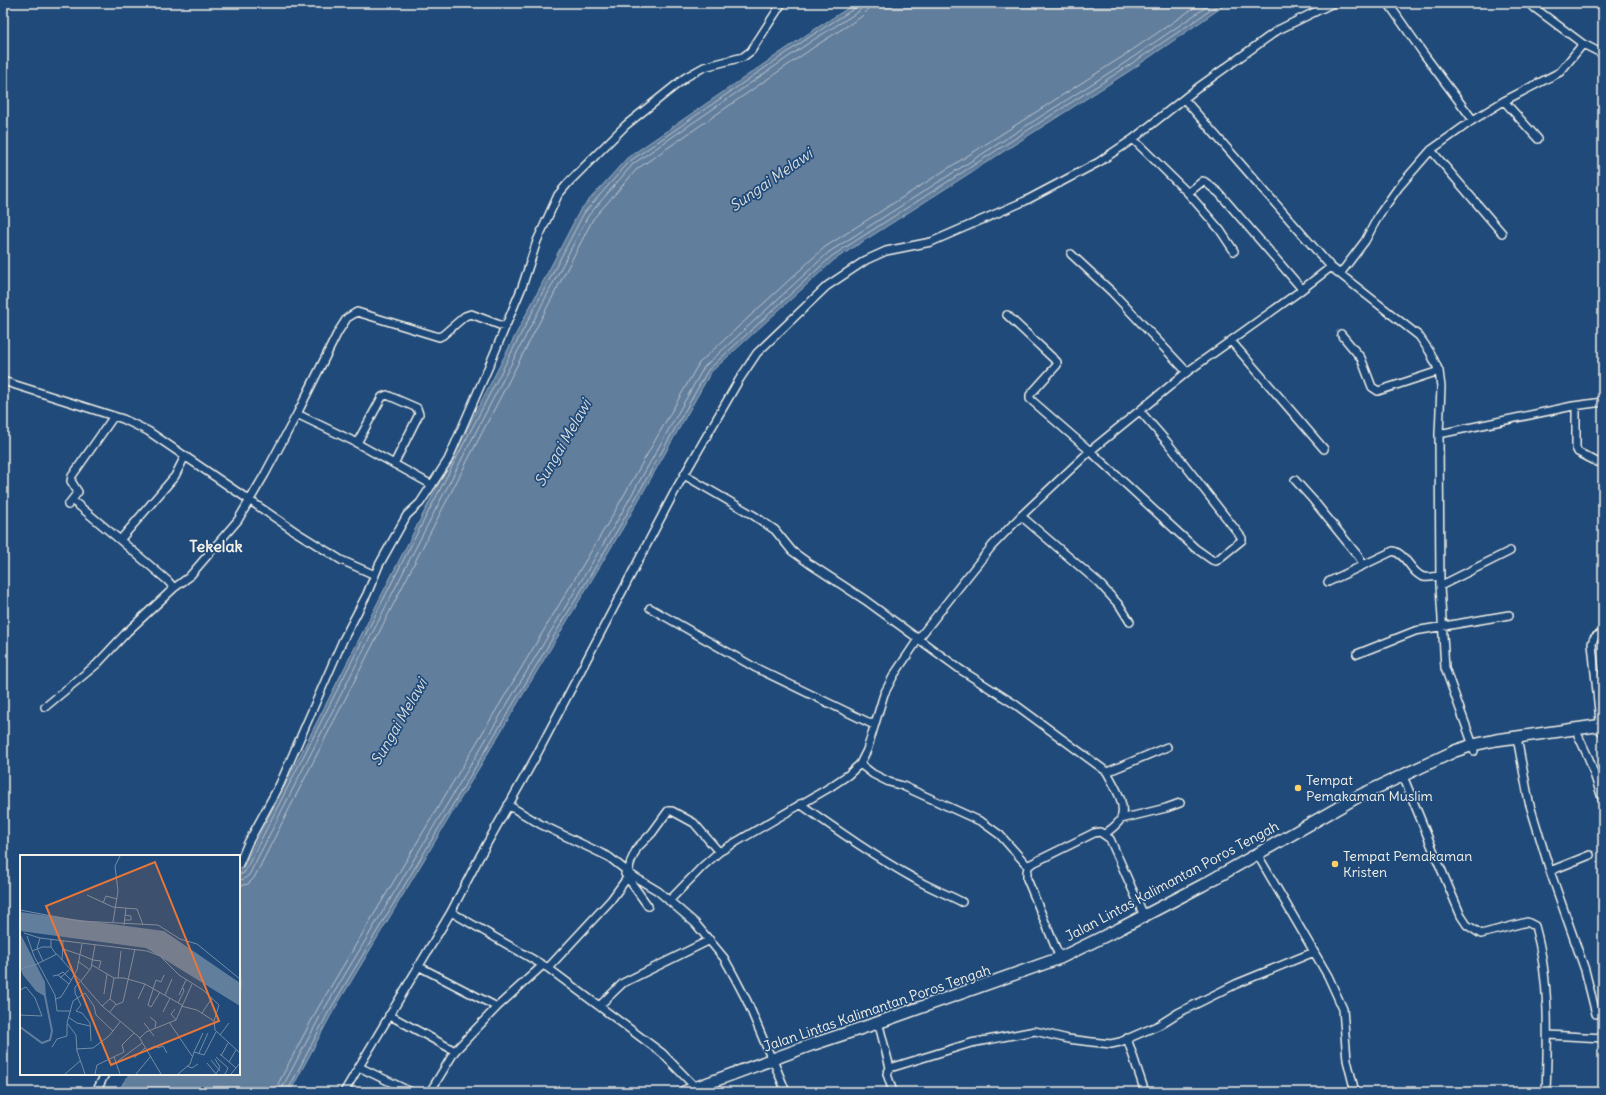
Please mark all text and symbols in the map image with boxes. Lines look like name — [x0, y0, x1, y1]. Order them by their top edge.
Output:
water label: Sungai Melawi — [726, 143, 817, 215]
water label: Sungai Melawi — [530, 395, 596, 489]
district label: Tekelak — [189, 536, 243, 556]
water label: Sungai Melawi — [366, 674, 432, 768]
place label: Tempat Pemakaman Muslim — [1306, 771, 1433, 805]
marker: Tempat Pemakaman Muslim — [1293, 783, 1303, 793]
street label: Jalan Lintas Kalimantan Poros Tengah — [1062, 817, 1282, 945]
place label: Tempat Pemakaman Kristen — [1343, 847, 1472, 881]
inset map — [20, 855, 240, 1075]
marker: Tempat Pemakaman Kristen — [1330, 859, 1340, 869]
street label: Jalan Lintas Kalimantan Poros Tengah — [761, 961, 993, 1055]

